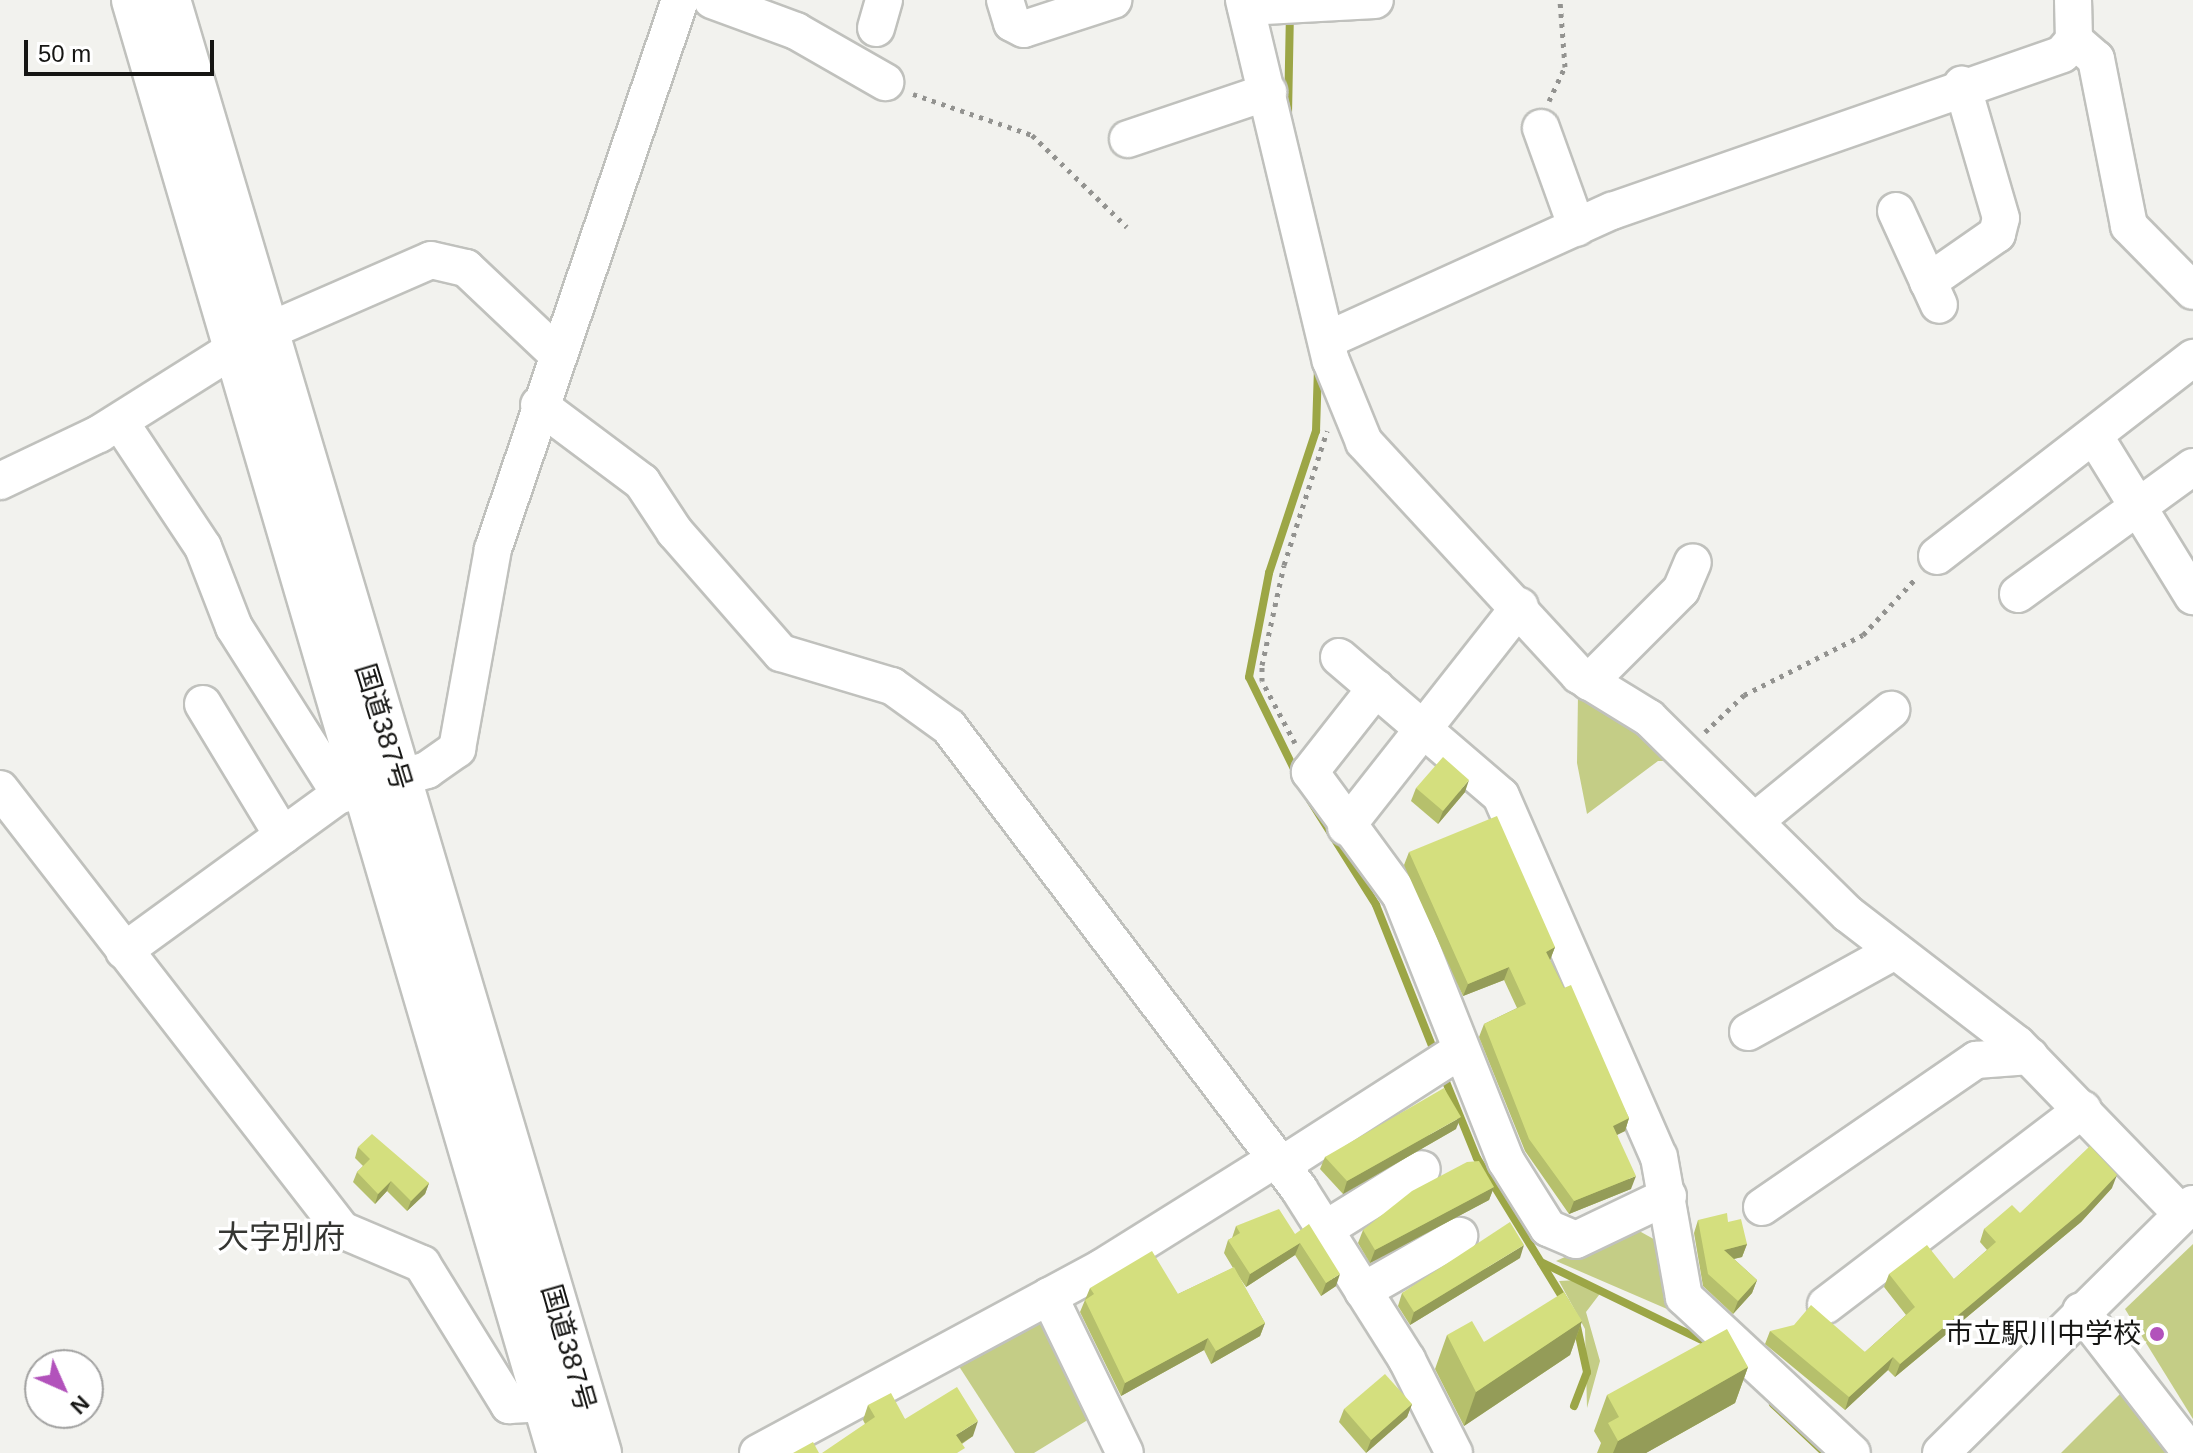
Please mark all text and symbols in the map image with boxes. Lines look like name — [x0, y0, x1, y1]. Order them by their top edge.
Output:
scale bar — [28, 24, 218, 74]
text: 50 m — [38, 40, 91, 67]
street label: 国道387号 — [348, 660, 418, 794]
district label: 大字別府 — [217, 1218, 345, 1256]
street label: 国道387号 — [534, 1281, 602, 1415]
place label: 市立駅川中学校 — [1945, 1317, 2141, 1351]
marker: 市立駅川中学校 — [2148, 1325, 2166, 1343]
north arrow — [24, 1349, 104, 1429]
text: N — [65, 1390, 94, 1419]

